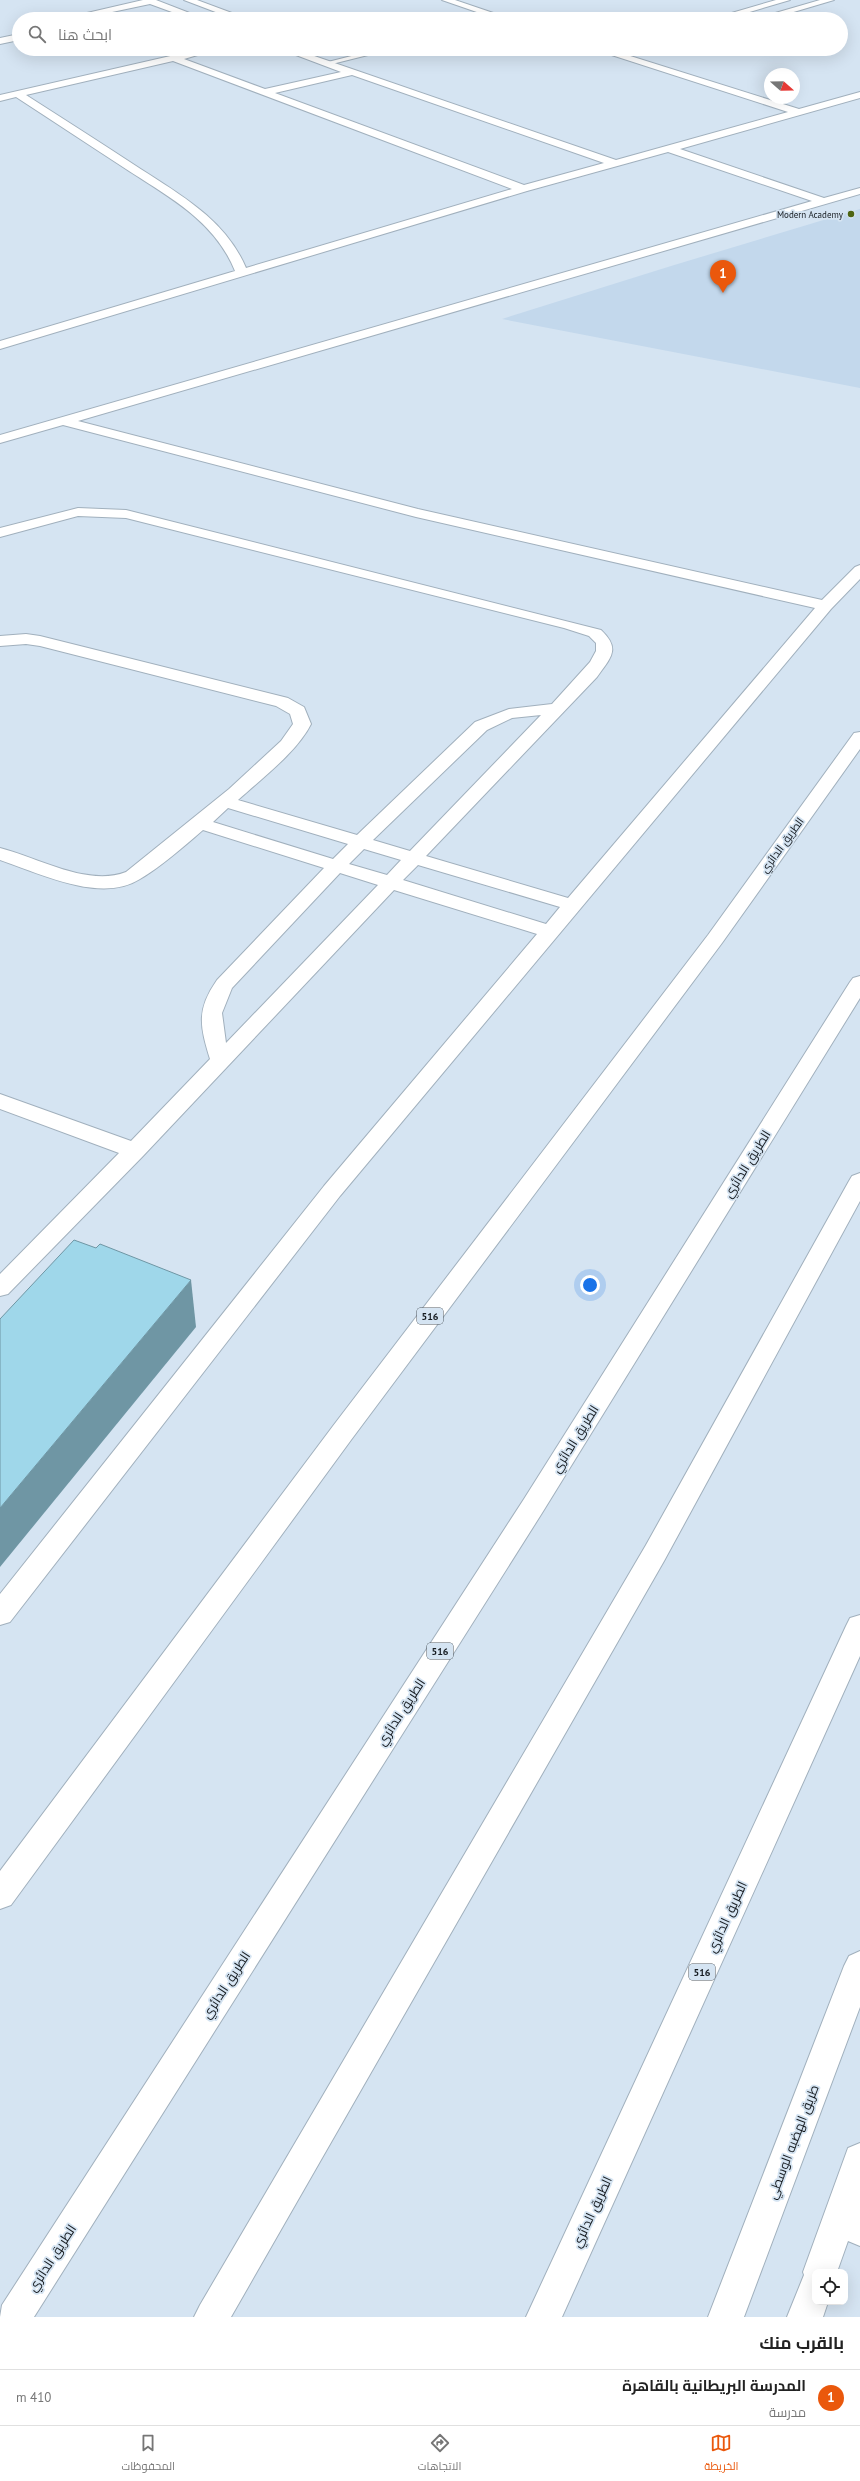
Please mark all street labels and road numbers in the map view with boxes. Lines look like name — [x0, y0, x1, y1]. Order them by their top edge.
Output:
street label: الطريق الدائري — [757, 815, 808, 877]
street label: الطريق الدائري — [719, 1127, 776, 1202]
road number: 516 — [417, 1308, 443, 1324]
street label: الطريق الدائري — [547, 1402, 604, 1477]
road number: 516 — [427, 1643, 453, 1659]
street label: الطريق الدائري — [373, 1675, 431, 1750]
street label: الطريق الدائري — [703, 1879, 753, 1956]
street label: الطريق الدائري — [198, 1948, 256, 2023]
road number: 516 — [689, 1964, 715, 1980]
street label: طريق الهضبه الوسطي — [763, 2082, 825, 2202]
street label: الطريق الدائري — [568, 2174, 618, 2251]
street label: الطريق الدائري — [24, 2221, 82, 2296]

